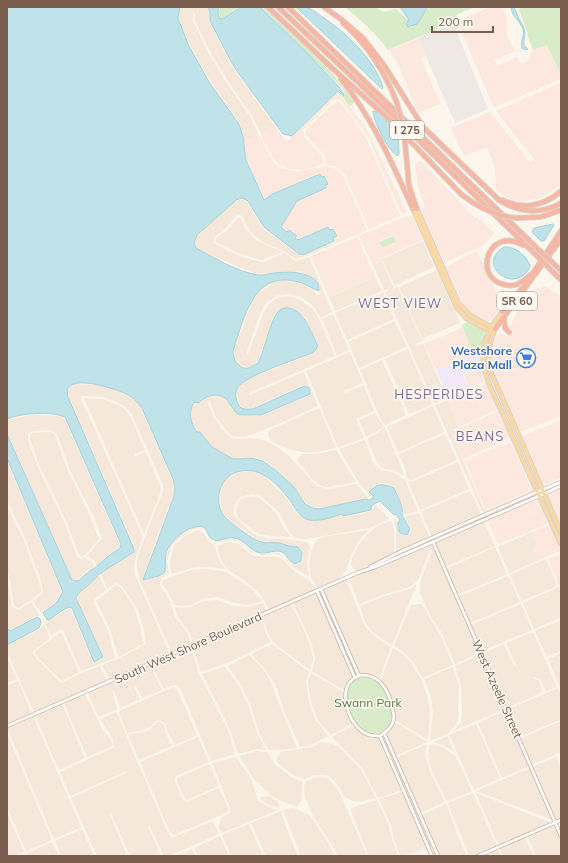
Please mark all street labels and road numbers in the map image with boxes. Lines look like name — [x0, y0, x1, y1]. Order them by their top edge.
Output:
road number: I 275 — [390, 121, 424, 139]
road number: SR 60 — [497, 292, 537, 310]
street label: South West Shore Boulevard — [112, 608, 264, 687]
street label: West Azeele Street — [469, 637, 526, 740]

